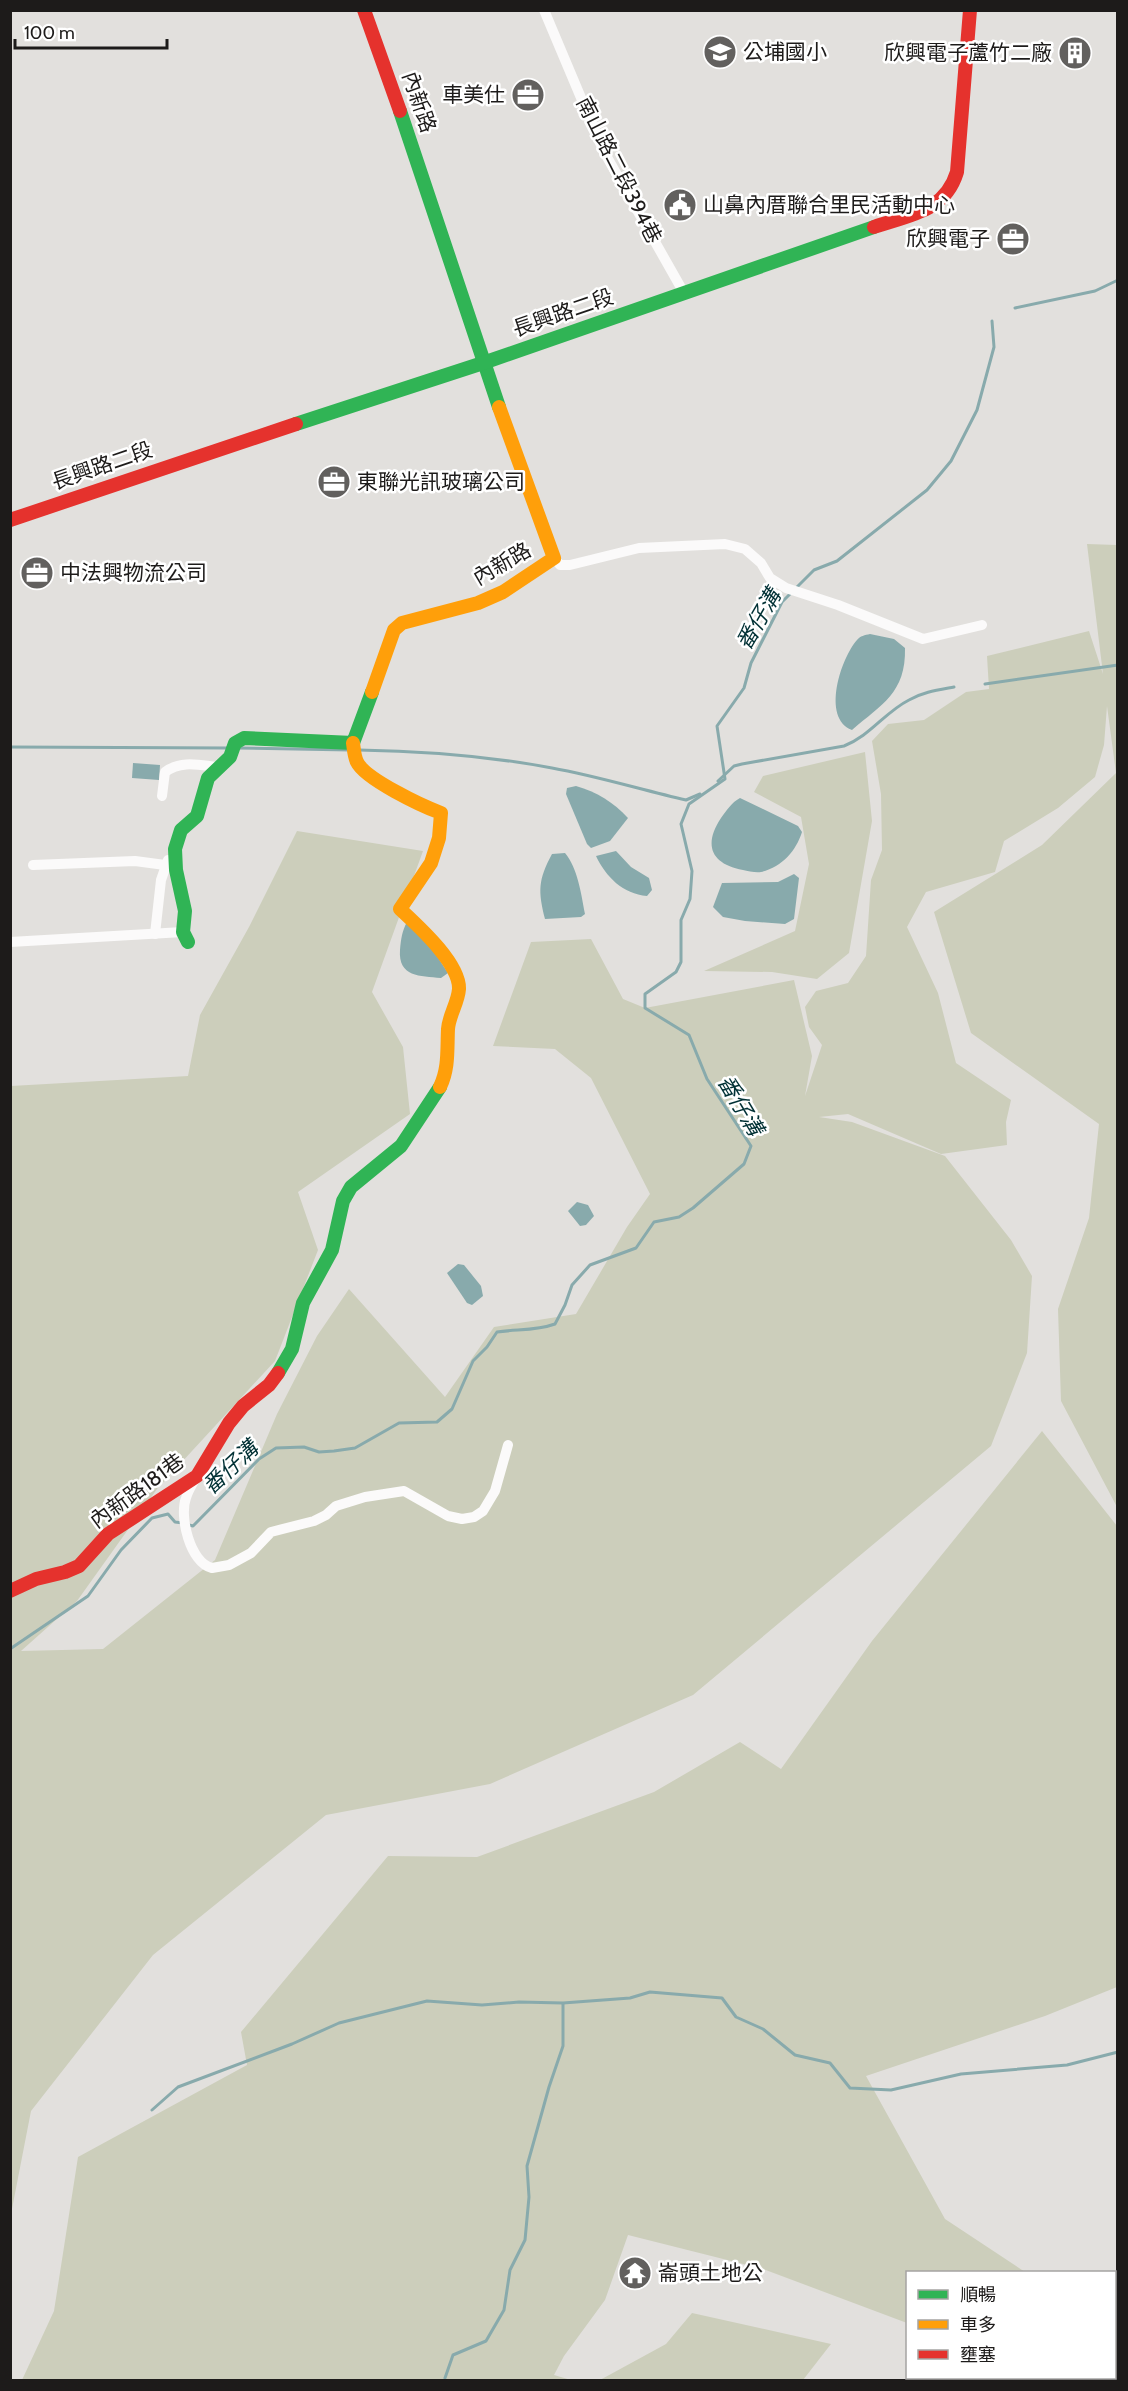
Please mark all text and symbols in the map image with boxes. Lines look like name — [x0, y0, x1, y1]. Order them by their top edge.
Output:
scale bar — [15, 12, 166, 50]
text: 100 m — [24, 22, 75, 44]
school or university icon: 公埔國小 — [702, 34, 738, 70]
building icon: 欣興電子蘆竹二廠 — [1057, 35, 1093, 71]
place label: 公埔國小 — [743, 39, 827, 64]
place label: 欣興電子蘆竹二廠 — [884, 40, 1052, 65]
street label: 內新路 — [397, 68, 442, 136]
office icon: 車美仕 — [510, 77, 546, 113]
place label: 車美仕 — [442, 82, 505, 107]
street label: 南山路二段394巷 — [572, 92, 667, 247]
public building icon: 山鼻內厝聯合里民活動中心 — [662, 187, 698, 223]
place label: 山鼻內厝聯合里民活動中心 — [703, 192, 955, 217]
office icon: 欣興電子 — [995, 221, 1031, 257]
place label: 欣興電子 — [906, 226, 990, 251]
street label: 長興路二段 — [509, 284, 617, 341]
street label: 長興路二段 — [48, 437, 156, 494]
office icon: 東聯光訊玻璃公司 — [316, 464, 352, 500]
place label: 東聯光訊玻璃公司 — [357, 469, 525, 494]
street label: 內新路 — [468, 537, 535, 590]
office icon: 中法興物流公司 — [19, 555, 55, 591]
place label: 中法興物流公司 — [60, 560, 207, 585]
water label: 番仔溝 — [730, 581, 788, 655]
water label: 番仔溝 — [712, 1070, 771, 1143]
water label: 番仔溝 — [197, 1433, 266, 1500]
street label: 內新路181巷 — [85, 1448, 189, 1533]
temple icon: 崙頭土地公 — [617, 2255, 653, 2291]
place label: 崙頭土地公 — [658, 2260, 763, 2285]
legend — [906, 2271, 1116, 2379]
text: 順暢 — [960, 2284, 996, 2306]
text: 車多 — [960, 2314, 996, 2336]
text: 壅塞 — [960, 2344, 996, 2366]

